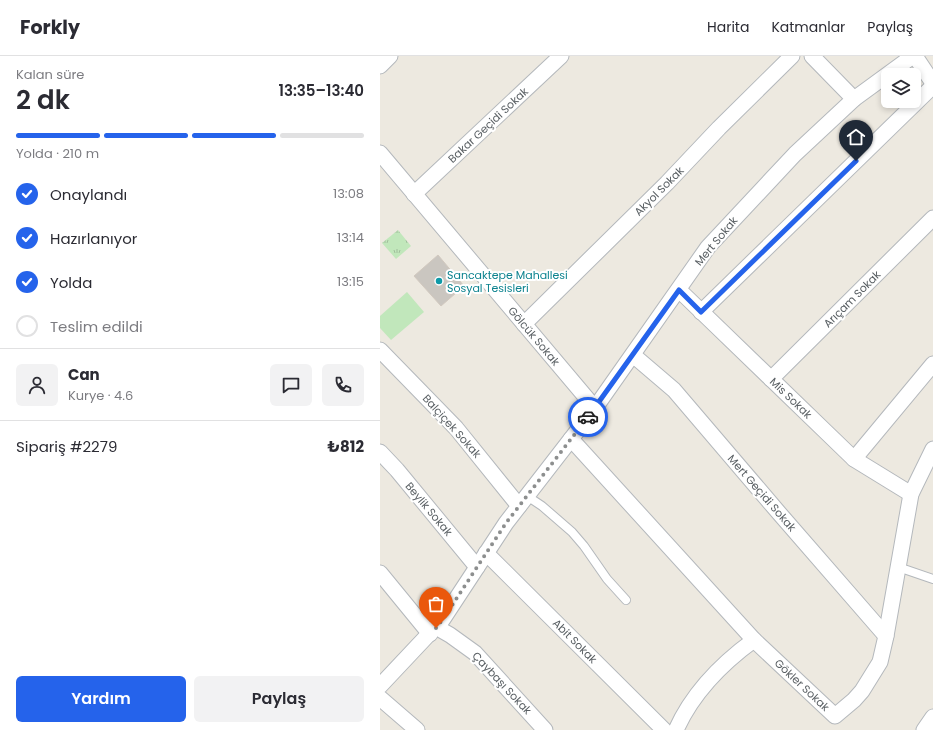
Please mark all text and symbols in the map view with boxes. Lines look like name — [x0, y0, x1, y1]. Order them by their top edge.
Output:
text: Forkly — [20, 14, 80, 41]
text: Harita — [707, 17, 749, 37]
text: Katmanlar — [771, 17, 845, 37]
text: Paylaş — [867, 17, 913, 37]
text: Kalan süre — [16, 65, 84, 84]
map controls — [881, 68, 921, 108]
button: layers — [881, 68, 921, 108]
text: 13:35–13:40 — [278, 80, 364, 101]
text: 2 dk — [16, 82, 70, 118]
street label: Bakar Geçidi Sokak — [444, 83, 532, 166]
pin — [839, 120, 873, 161]
icon: home — [845, 126, 867, 148]
text: Yolda · 210 m — [16, 144, 99, 163]
street label: Akyol Sokak — [631, 162, 688, 219]
icon: check — [16, 183, 38, 205]
text: Onaylandı — [50, 184, 127, 205]
text: 13:08 — [333, 184, 364, 203]
street label: Mert Sokak — [691, 213, 741, 269]
icon: check — [16, 227, 38, 249]
text: Hazırlanıyor — [50, 228, 137, 249]
text: 13:14 — [337, 228, 364, 247]
place label: Sancaktepe Mahallesi Sosyal Tesisleri — [447, 267, 568, 296]
street label: Arıçam Sokak — [820, 267, 884, 331]
icon: check — [16, 271, 38, 293]
text: Yolda — [50, 272, 92, 293]
text: 13:15 — [337, 272, 364, 291]
marker: Sancaktepe Mahallesi Sosyal Tesisleri — [434, 276, 444, 286]
street label: Gölcük Sokak — [504, 303, 564, 369]
text: Teslim edildi — [50, 316, 143, 337]
button: person — [16, 364, 58, 406]
text: Can — [68, 364, 100, 385]
button: chat — [270, 364, 312, 406]
button: phone — [322, 364, 364, 406]
street label: Mis Sokak — [766, 374, 816, 422]
text: Kurye · 4.6 — [68, 386, 133, 405]
street label: Balçiçek Sokak — [419, 391, 485, 462]
courier — [568, 397, 608, 437]
icon: car — [577, 406, 599, 428]
text: Sipariş #2279 — [16, 436, 117, 457]
text: ₺812 — [328, 436, 364, 457]
street label: Mert Geçidi Sokak — [724, 451, 800, 535]
street label: Beylik Sokak — [402, 479, 457, 540]
pin — [419, 587, 453, 628]
icon: bag — [425, 593, 447, 615]
street label: Abit Sokak — [549, 615, 601, 667]
street label: Çaybaşı Sokak — [469, 648, 536, 718]
street label: Gökler Sokak — [771, 655, 833, 715]
button: Yardım — [16, 676, 186, 722]
button: Paylaş — [194, 676, 364, 722]

